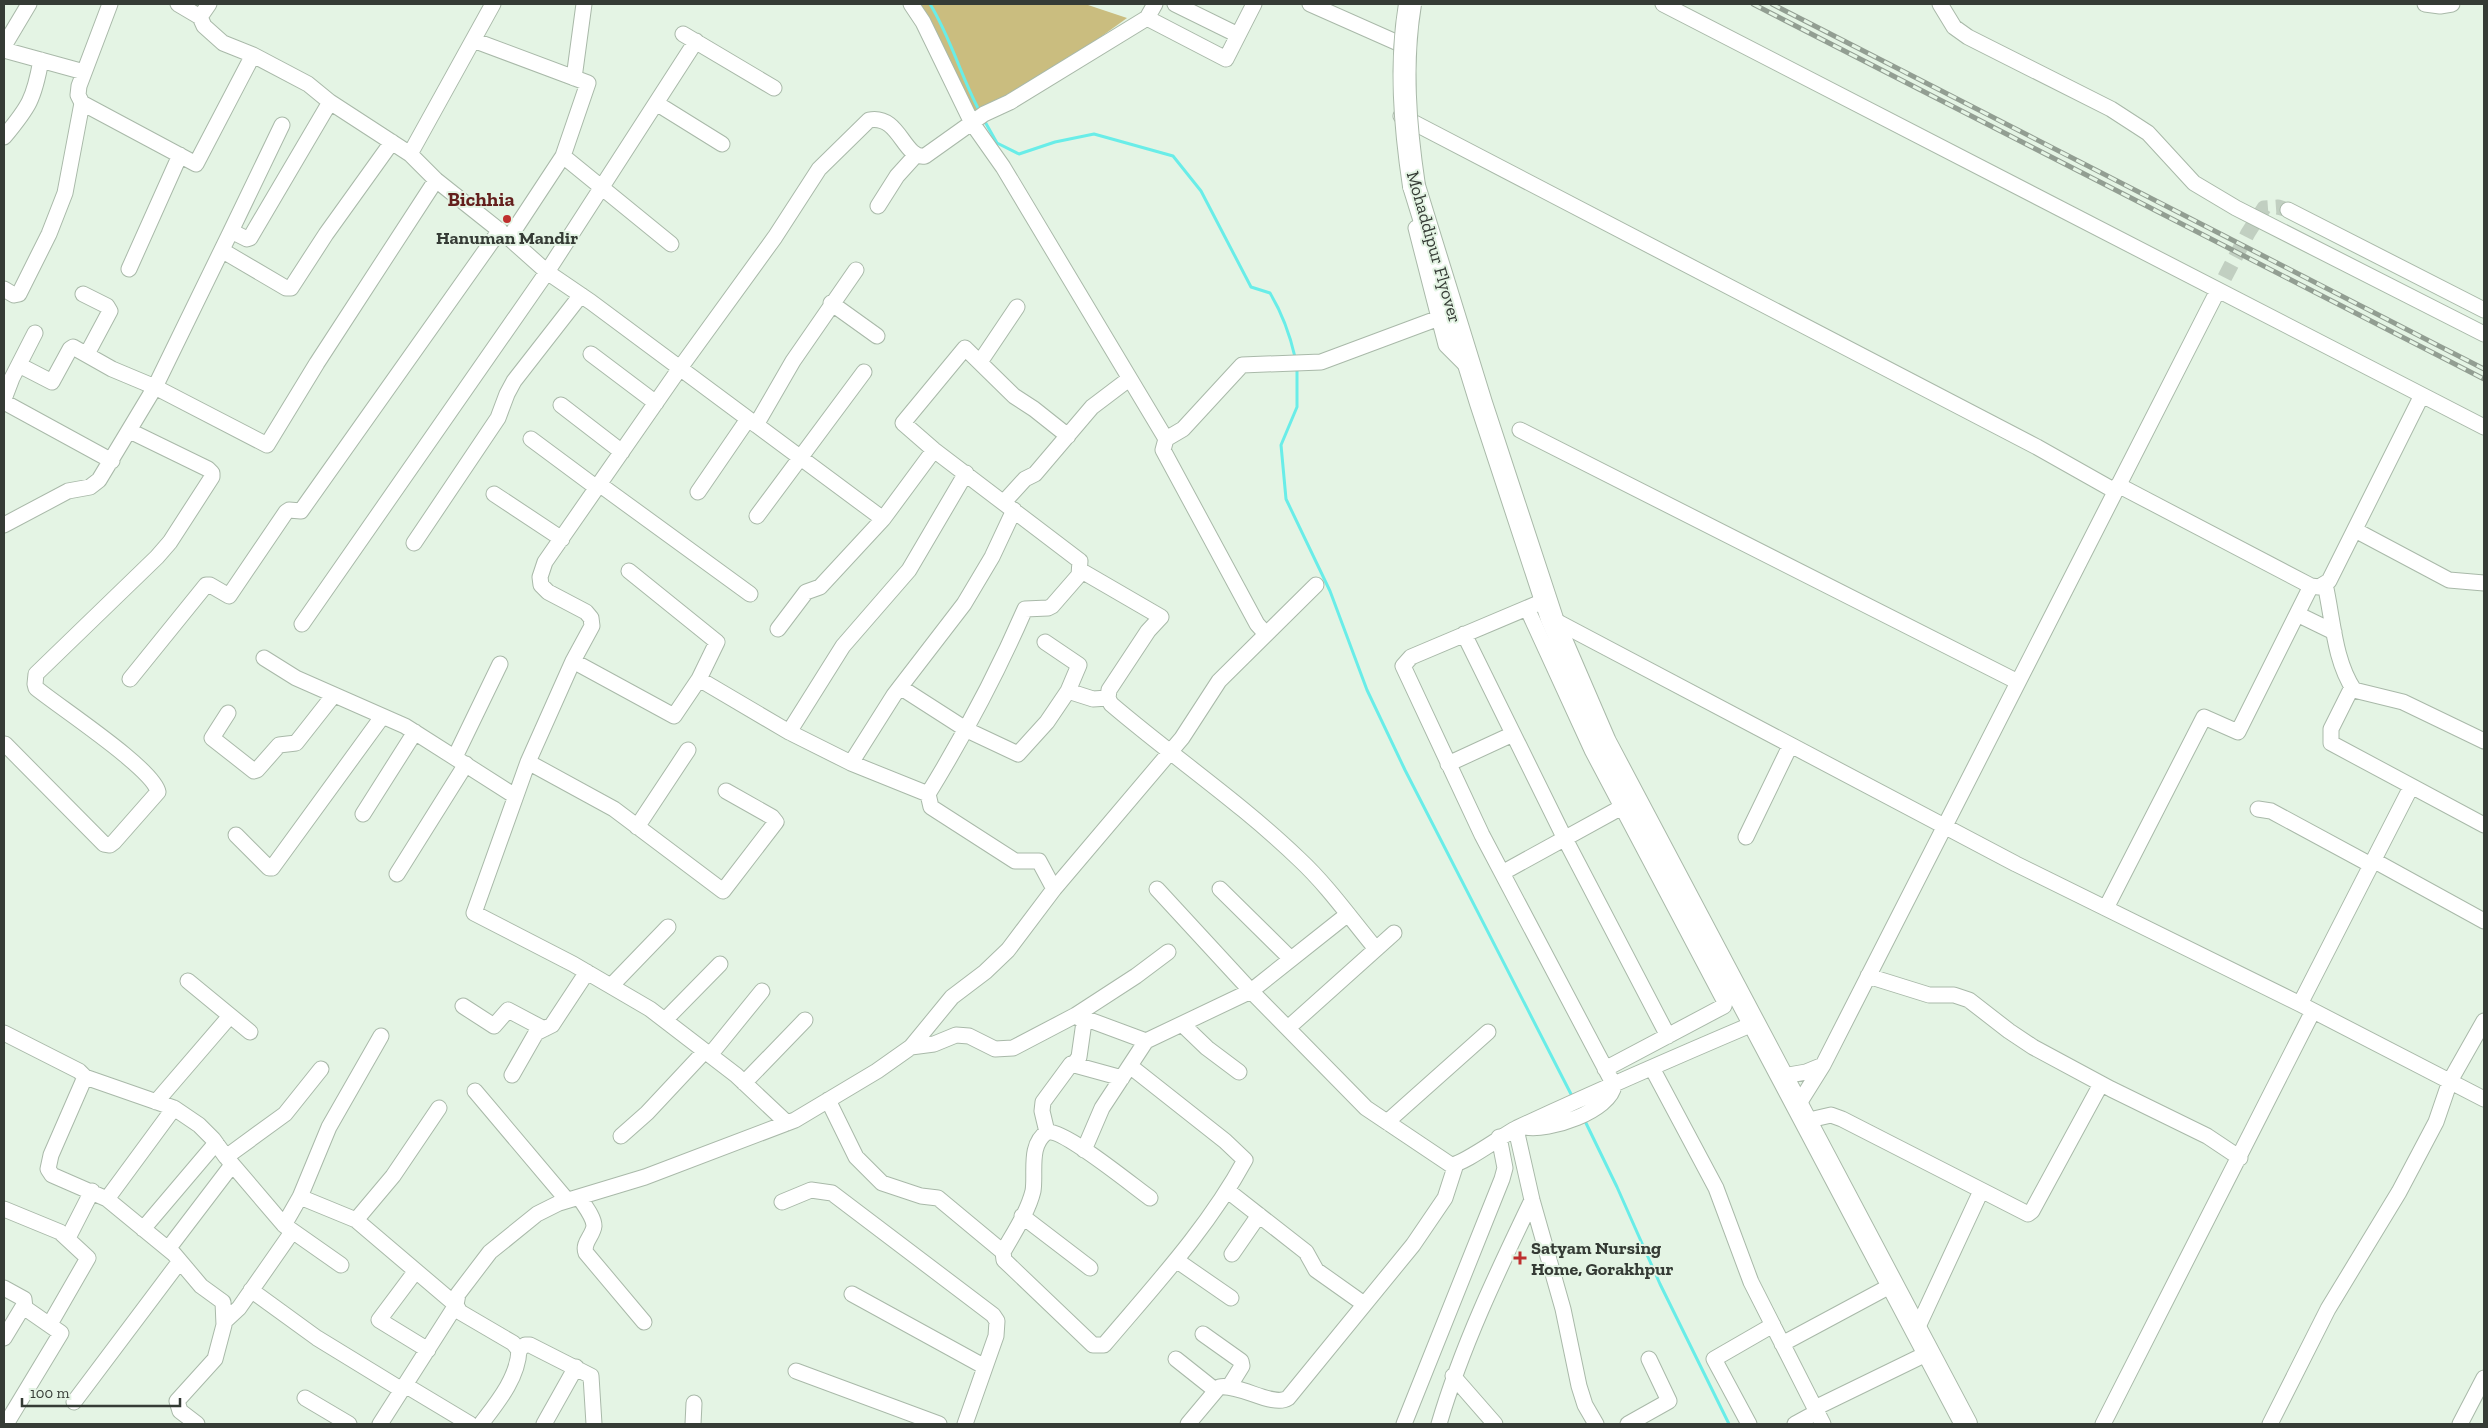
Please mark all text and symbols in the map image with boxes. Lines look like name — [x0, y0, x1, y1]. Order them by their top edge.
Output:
street label: Mohaddipur Flyover — [1402, 169, 1466, 325]
district label: Bichhia — [447, 187, 515, 211]
marker: Hanuman Mandir — [501, 213, 513, 225]
place label: Hanuman Mandir — [436, 227, 578, 249]
place label: Satyam Nursing Home, Gorakhpur — [1531, 1237, 1674, 1280]
marker: Satyam Nursing Home, Gorakhpur — [1513, 1251, 1527, 1265]
scale bar — [22, 1376, 180, 1408]
text: 100 m — [30, 1384, 69, 1402]

